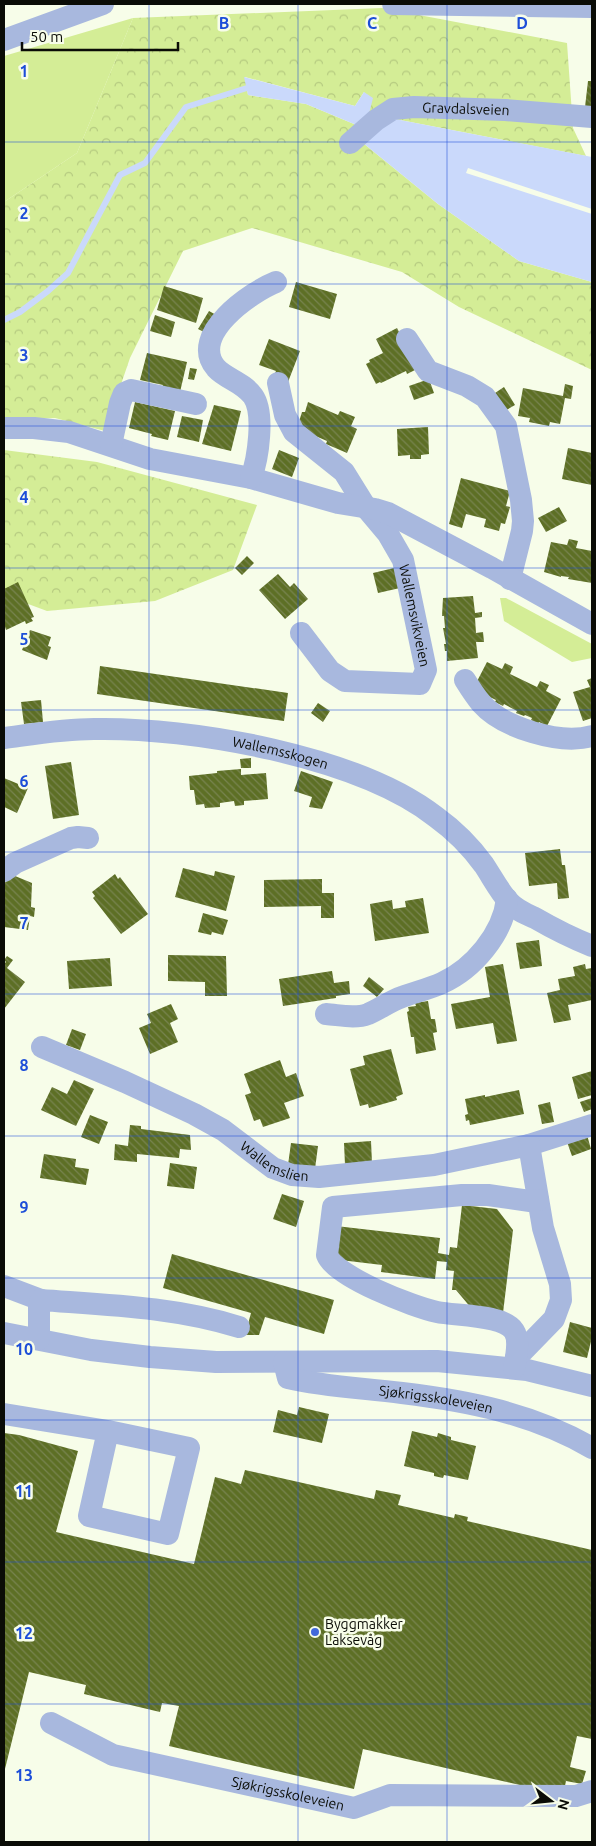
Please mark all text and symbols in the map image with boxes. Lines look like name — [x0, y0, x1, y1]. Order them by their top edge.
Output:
text: B — [219, 14, 229, 32]
text: C — [367, 14, 377, 32]
text: D — [516, 14, 528, 32]
scale bar — [22, 20, 179, 52]
text: 50 m — [30, 28, 63, 45]
text: 1 — [19, 62, 29, 80]
street label: Gravdalsveien — [422, 99, 510, 118]
text: 2 — [19, 204, 29, 222]
text: 3 — [19, 346, 29, 364]
text: 4 — [19, 488, 29, 506]
street label: Wallemsvikveien — [396, 563, 433, 668]
text: 5 — [19, 630, 29, 648]
street label: Wallemsskogen — [231, 733, 330, 772]
text: 6 — [19, 772, 29, 790]
text: 7 — [19, 914, 29, 932]
text: 8 — [19, 1056, 29, 1074]
street label: Wallemslien — [237, 1138, 309, 1184]
text: 9 — [19, 1198, 29, 1216]
text: 10 — [15, 1340, 33, 1358]
street label: Sjøkrigsskoleveien — [378, 1382, 494, 1417]
text: 11 — [15, 1482, 33, 1500]
place label: Byggmakker Laksevåg — [325, 1616, 404, 1648]
text: 12 — [15, 1624, 33, 1642]
marker: Byggmakker Laksevåg — [309, 1626, 321, 1638]
text: 13 — [15, 1766, 33, 1784]
street label: Sjøkrigsskoleveien — [230, 1773, 346, 1814]
north arrow — [526, 1776, 576, 1826]
text: N — [554, 1797, 573, 1812]

